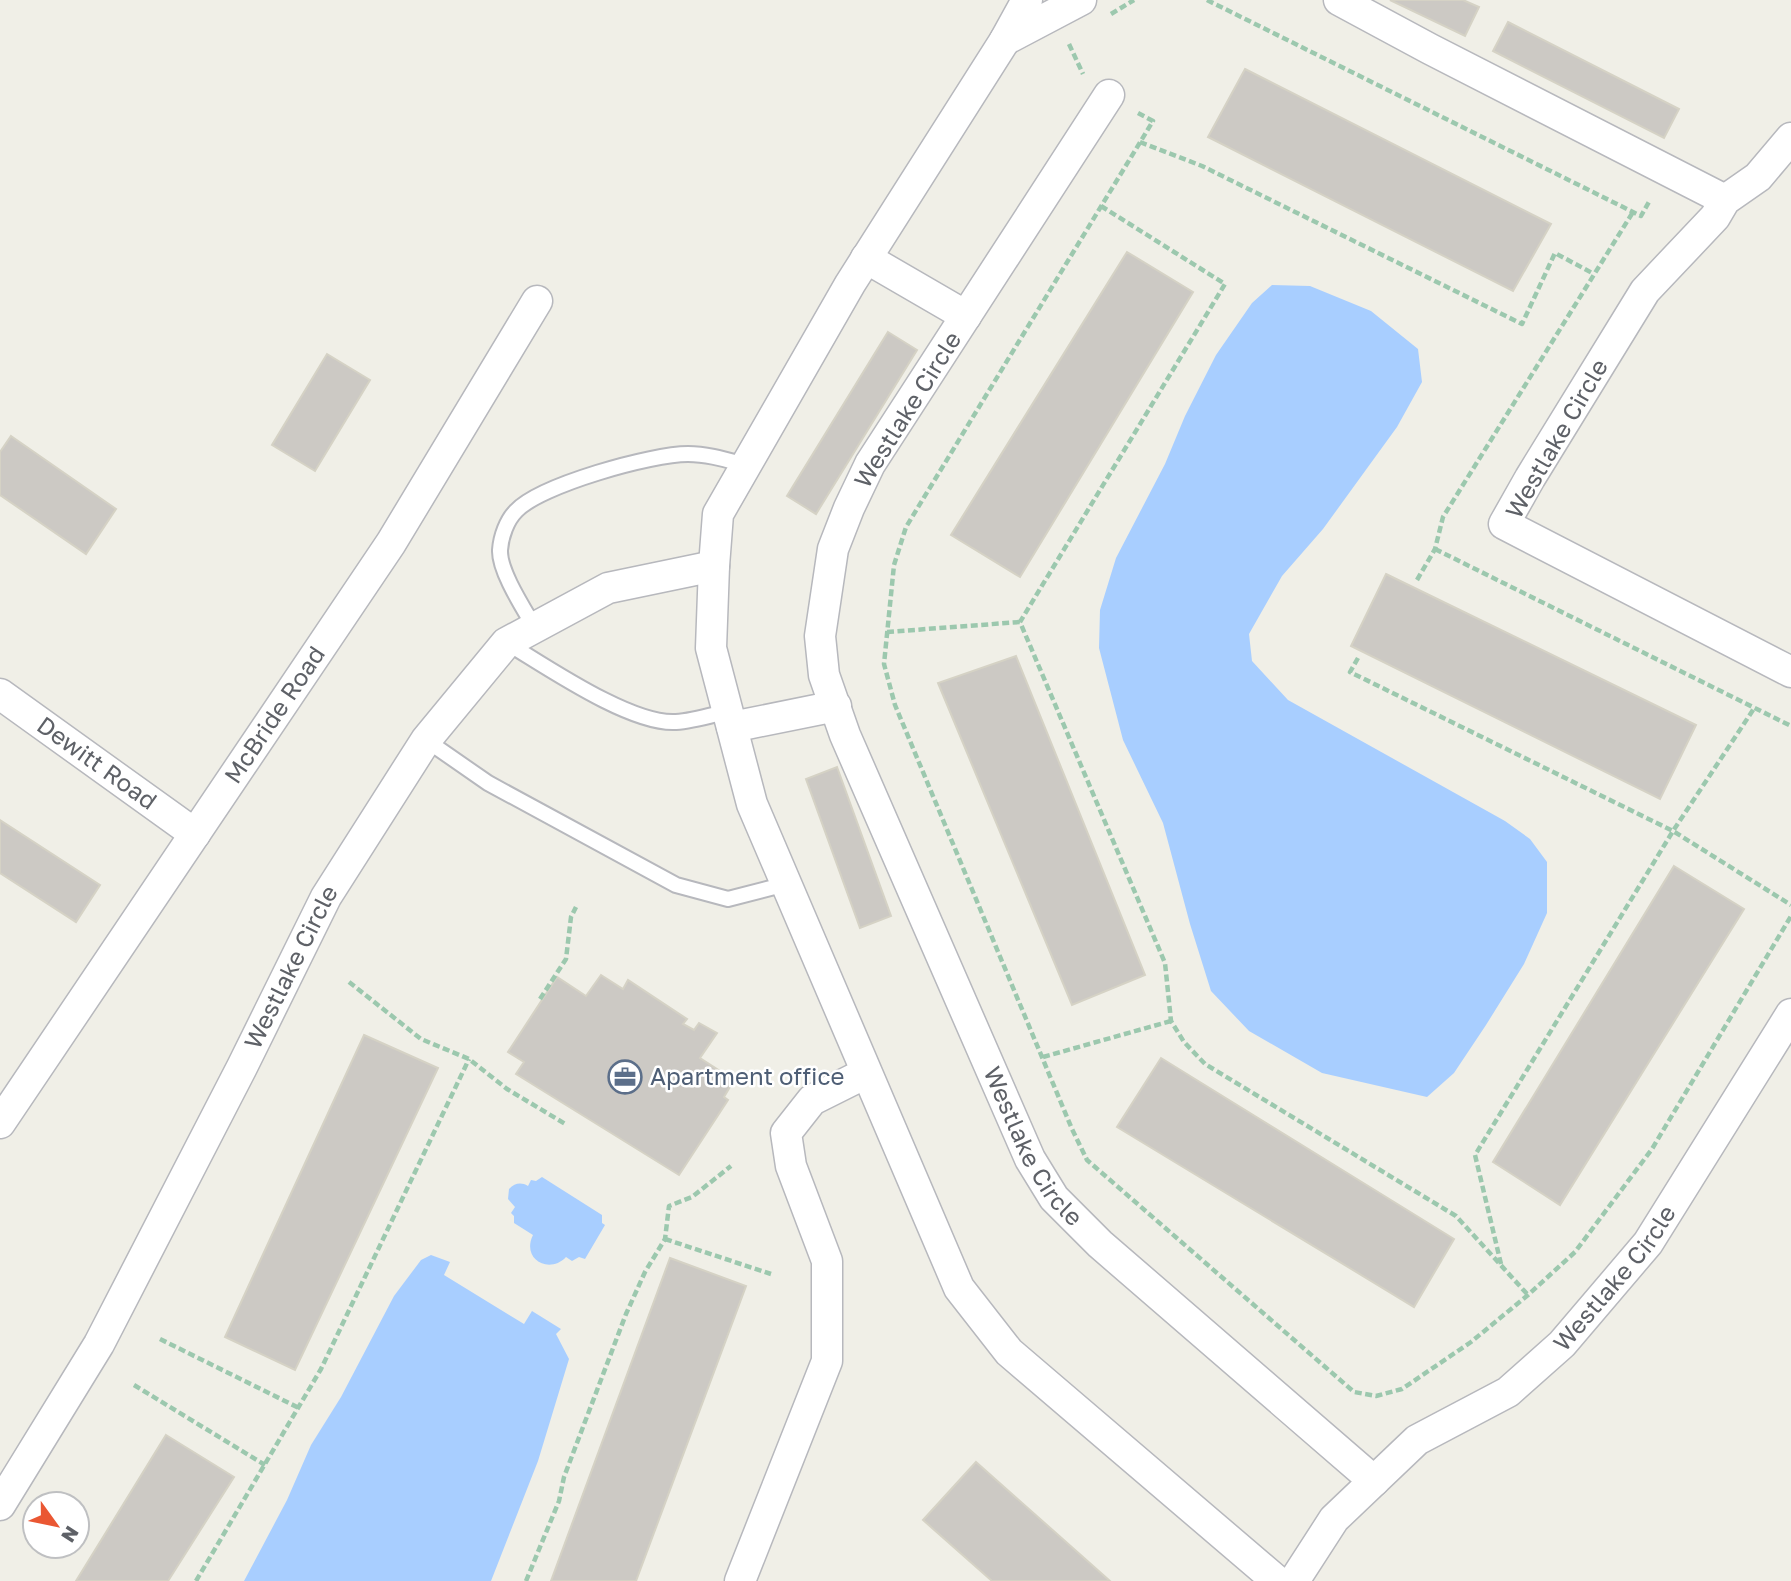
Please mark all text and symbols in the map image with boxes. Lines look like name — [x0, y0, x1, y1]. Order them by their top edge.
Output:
street label: Westlake Circle — [847, 326, 966, 493]
street label: Westlake Circle — [1498, 354, 1613, 523]
street label: McBride Road — [217, 640, 330, 788]
street label: Dewitt Road — [32, 710, 163, 815]
street label: Westlake Circle — [237, 879, 343, 1053]
office icon: Apartment office — [606, 1058, 644, 1096]
place label: Apartment office — [650, 1061, 844, 1090]
street label: Westlake Circle — [978, 1062, 1089, 1231]
street label: Westlake Circle — [1547, 1199, 1681, 1356]
north arrow — [21, 1490, 91, 1560]
text: N — [57, 1522, 84, 1547]

